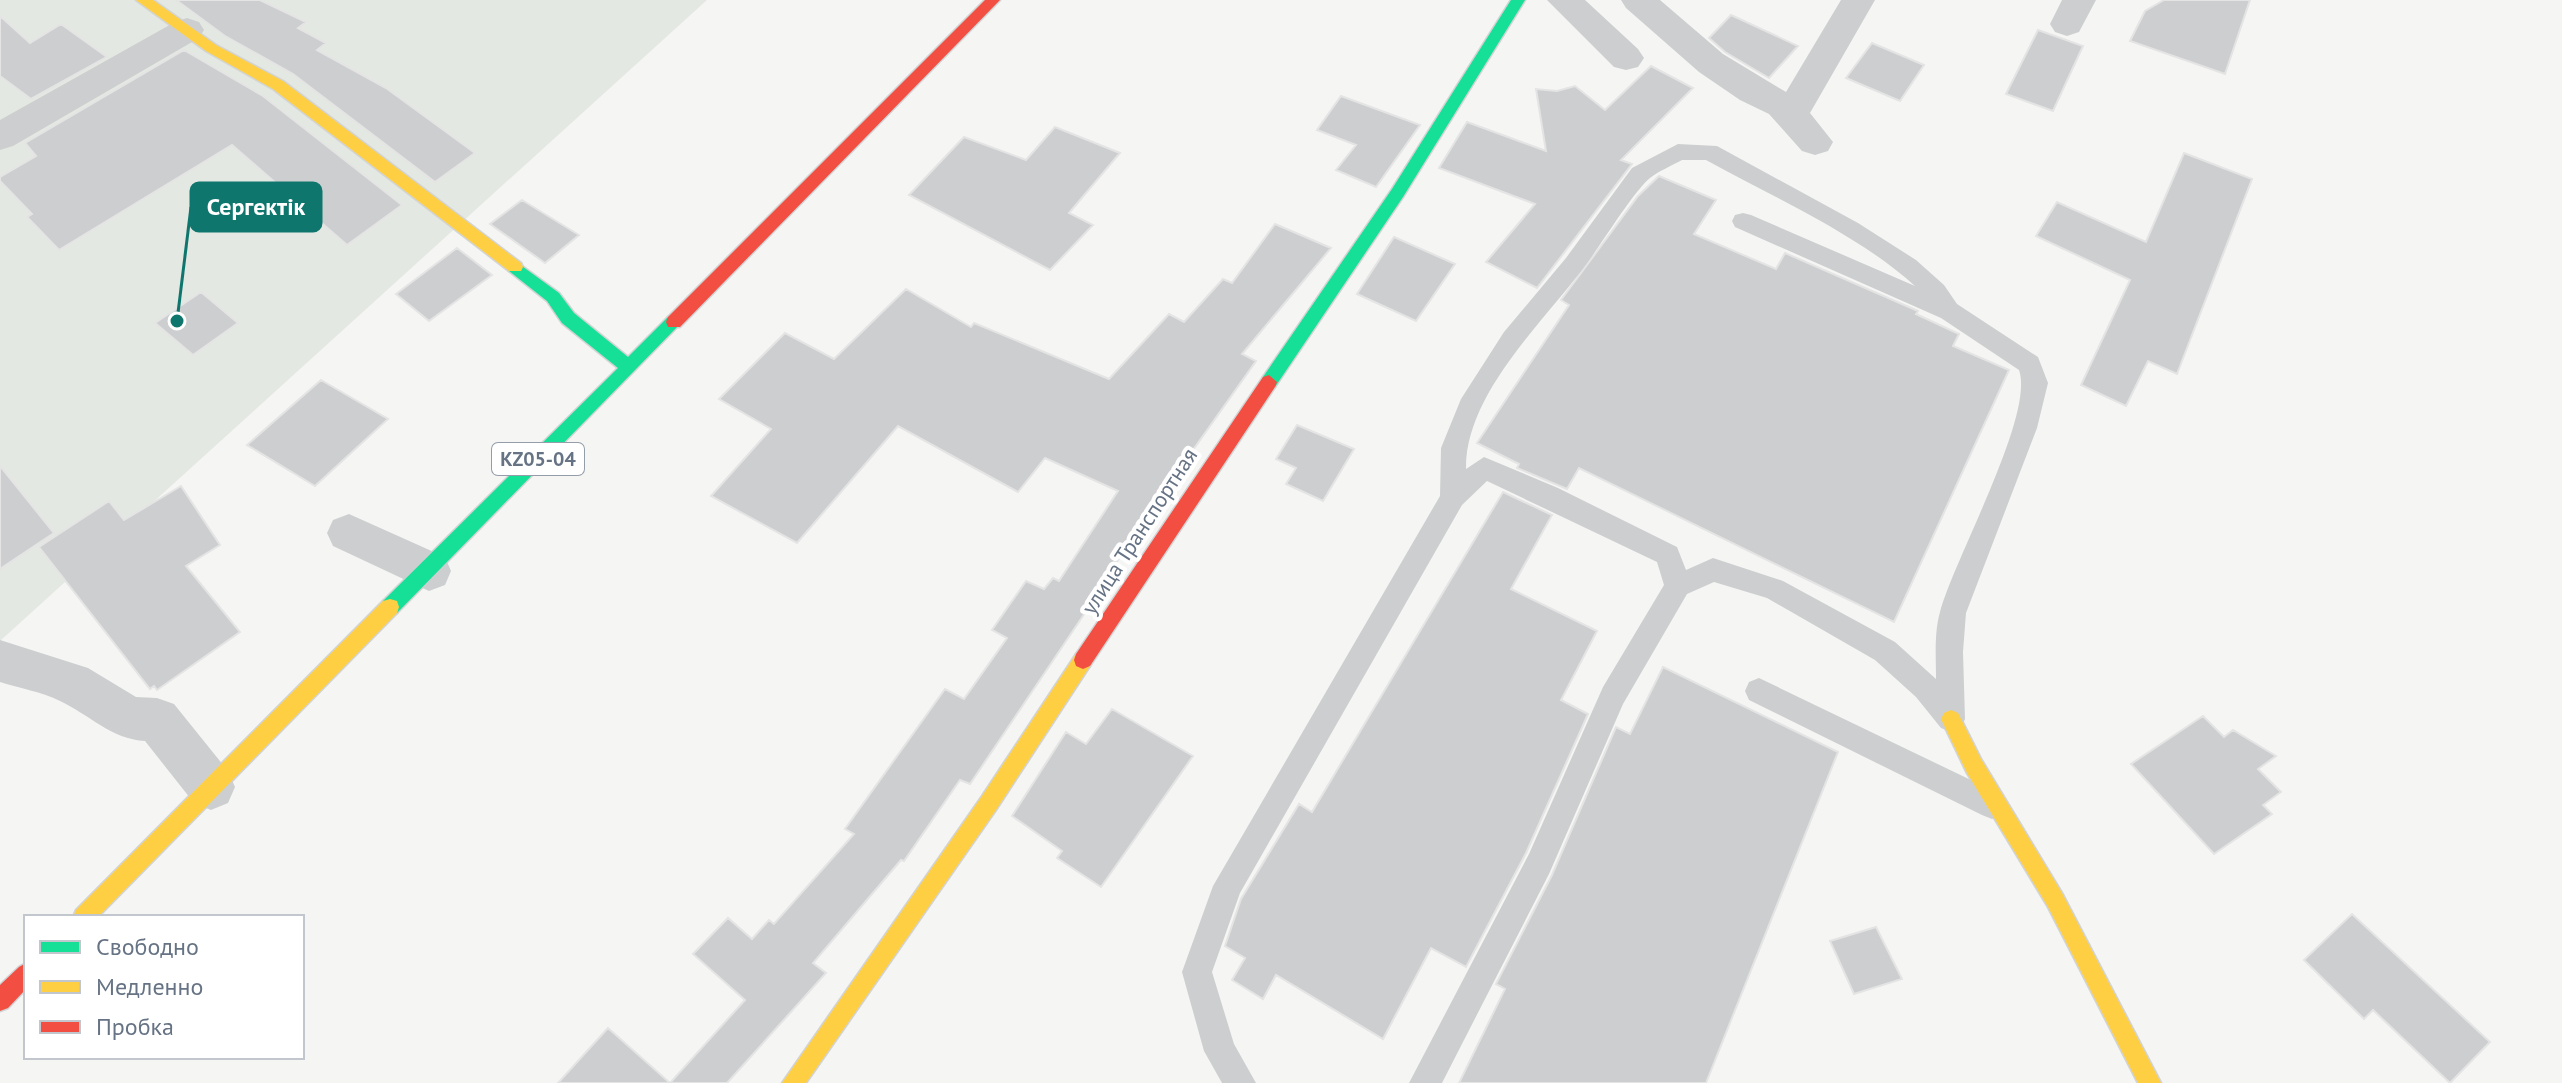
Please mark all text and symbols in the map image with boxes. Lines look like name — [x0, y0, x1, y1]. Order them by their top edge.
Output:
callout: Сергектік — [191, 183, 321, 231]
text: Сергектік — [207, 191, 306, 222]
road number: KZ05-04 — [492, 443, 584, 475]
street label: улица Транспортная — [1075, 443, 1203, 619]
legend — [24, 915, 304, 1059]
text: Свободно — [96, 931, 199, 962]
text: Медленно — [96, 971, 203, 1002]
text: Пробка — [96, 1011, 174, 1042]

